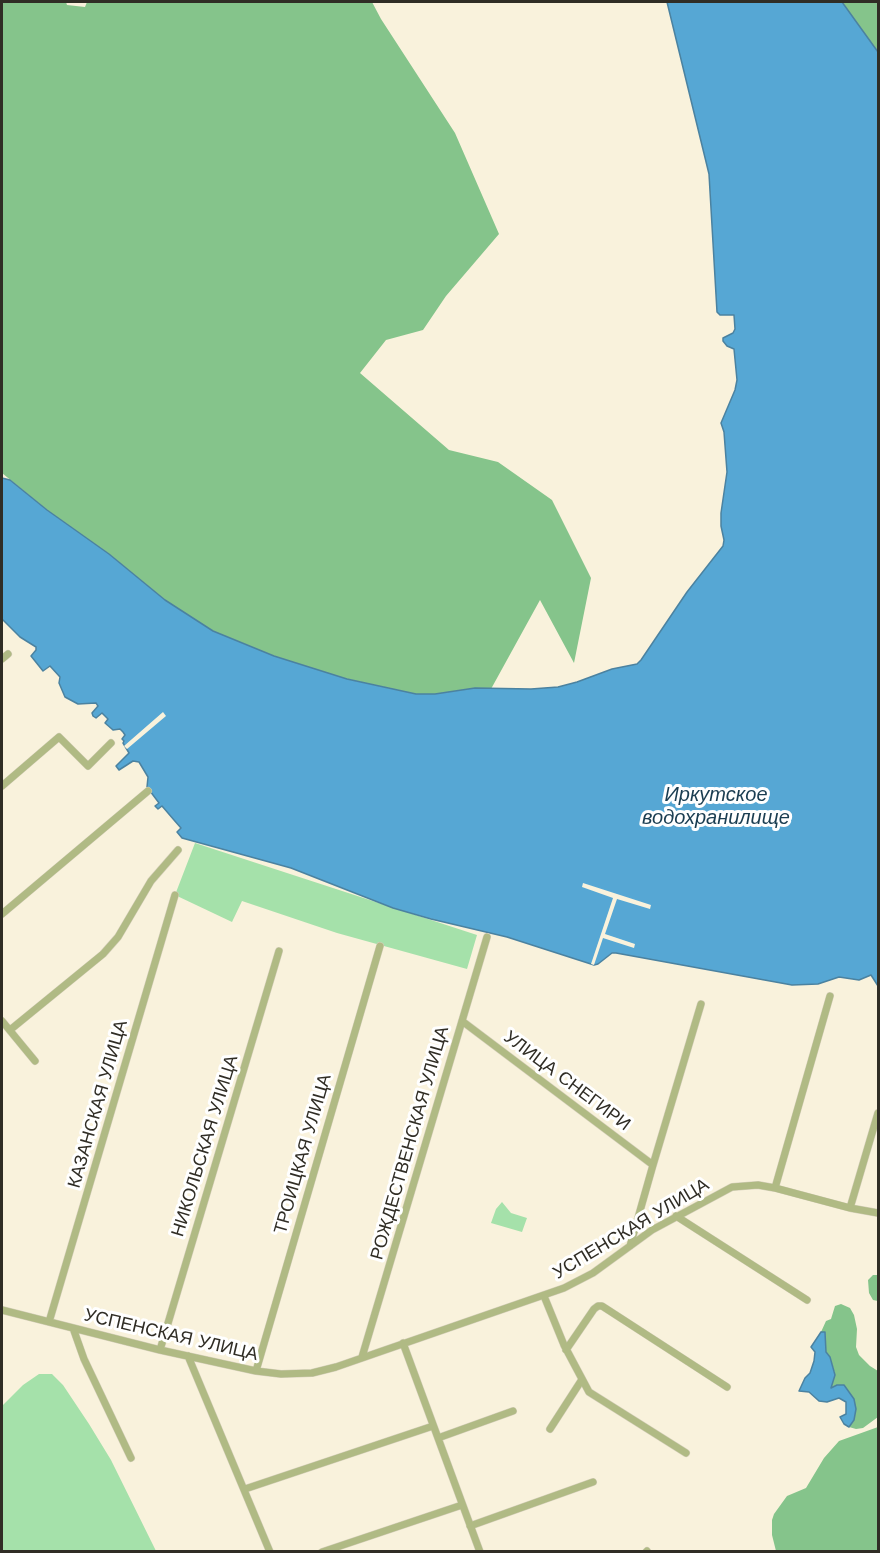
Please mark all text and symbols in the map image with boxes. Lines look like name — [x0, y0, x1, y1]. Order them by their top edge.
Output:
water label: Иркутское водохранилище — [642, 783, 790, 830]
street label: КАЗАНСКАЯ УЛИЦА — [64, 1018, 132, 1190]
street label: РОЖДЕСТВЕНСКАЯ УЛИЦА — [366, 1024, 454, 1262]
street label: УЛИЦА СНЕГИРИ — [500, 1026, 634, 1136]
street label: НИКОЛЬСКАЯ УЛИЦА — [167, 1053, 243, 1239]
street label: ТРОИЦКАЯ УЛИЦА — [270, 1072, 336, 1236]
street label: УСПЕНСКАЯ УЛИЦА — [549, 1174, 713, 1284]
street label: УСПЕНСКАЯ УЛИЦА — [82, 1304, 260, 1366]

